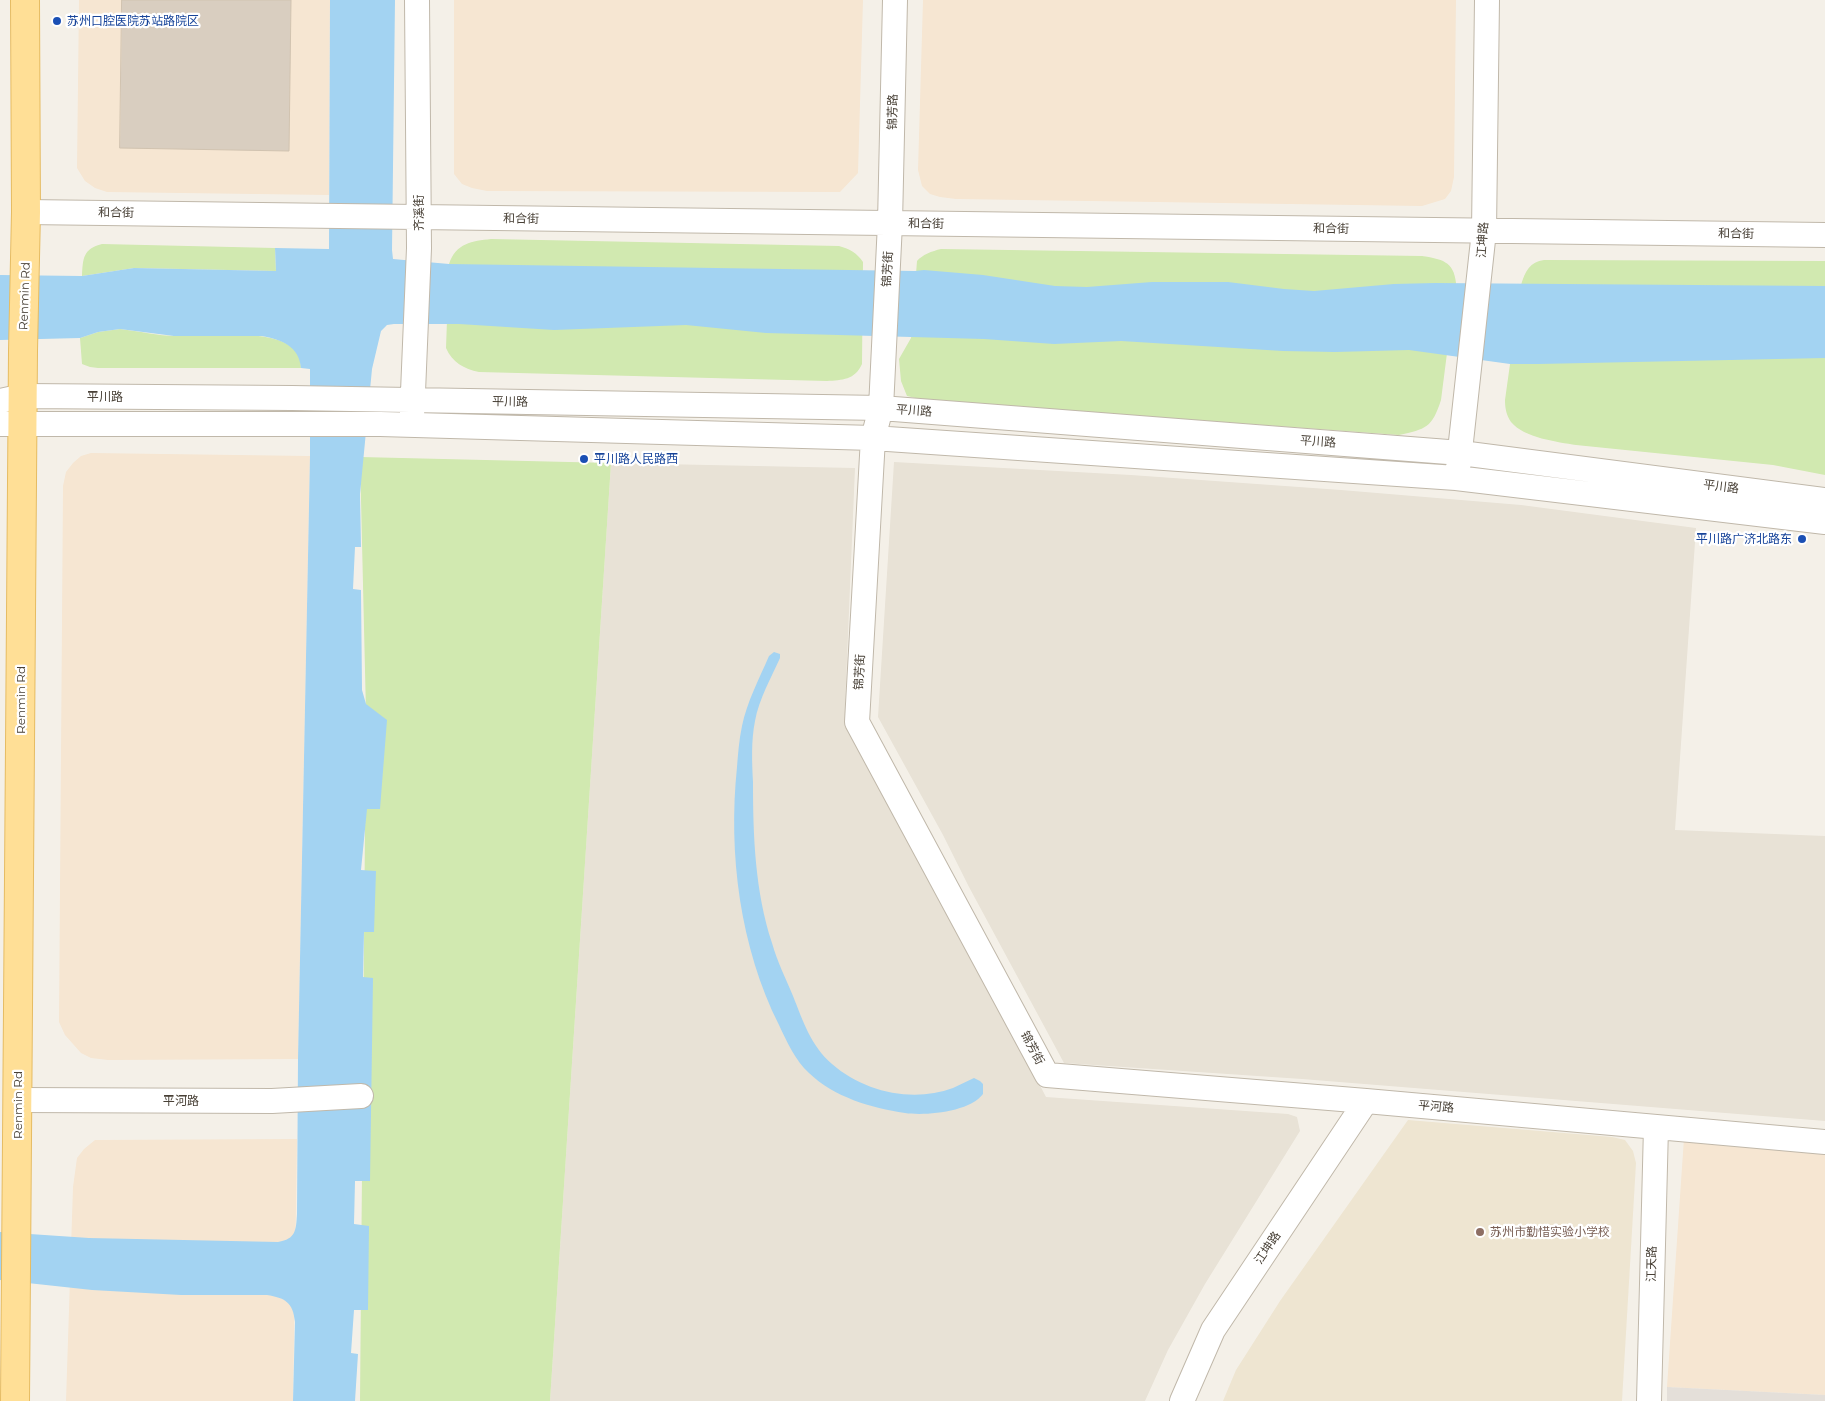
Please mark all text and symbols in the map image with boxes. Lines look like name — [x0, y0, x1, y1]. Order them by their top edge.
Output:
place label: 苏州口腔医院苏站路院区 — [67, 14, 199, 28]
marker: 苏州口腔医院苏站路院区 — [51, 15, 63, 27]
street label: 锦芳路 — [885, 94, 901, 130]
street label: 齐溪街 — [412, 195, 426, 231]
street label: 和合街 — [98, 205, 134, 221]
street label: 和合街 — [503, 211, 539, 227]
street label: 和合街 — [908, 216, 944, 232]
street label: 和合街 — [1313, 221, 1349, 237]
street label: 江坤路 — [1475, 222, 1491, 258]
street label: 和合街 — [1718, 226, 1754, 242]
street label: 锦芳街 — [880, 251, 896, 287]
street label: Renmin Rd — [17, 262, 33, 330]
street label: 平川路 — [87, 390, 123, 404]
street label: 平川路 — [492, 394, 528, 410]
street label: 平川路 — [896, 403, 932, 419]
street label: 平川路 — [1300, 434, 1336, 450]
place label: 平川路人民路西 — [594, 452, 678, 466]
marker: 平川路人民路西 — [578, 453, 590, 465]
street label: 平川路 — [1702, 478, 1740, 496]
place label: 平川路广济北路东 — [1696, 532, 1792, 546]
marker: 平川路广济北路东 — [1796, 533, 1808, 545]
street label: 锦芳街 — [852, 654, 868, 690]
street label: Renmin Rd — [14, 666, 28, 734]
street label: 锦芳街 — [1017, 1029, 1047, 1067]
street label: Renmin Rd — [11, 1071, 25, 1139]
street label: 平河路 — [163, 1094, 199, 1108]
street label: 平河路 — [1417, 1098, 1455, 1116]
place label: 苏州市勤惜实验小学校 — [1490, 1225, 1610, 1239]
marker: 苏州市勤惜实验小学校 — [1474, 1226, 1486, 1238]
street label: 江坤路 — [1252, 1229, 1284, 1267]
street label: 江天路 — [1644, 1246, 1660, 1282]

